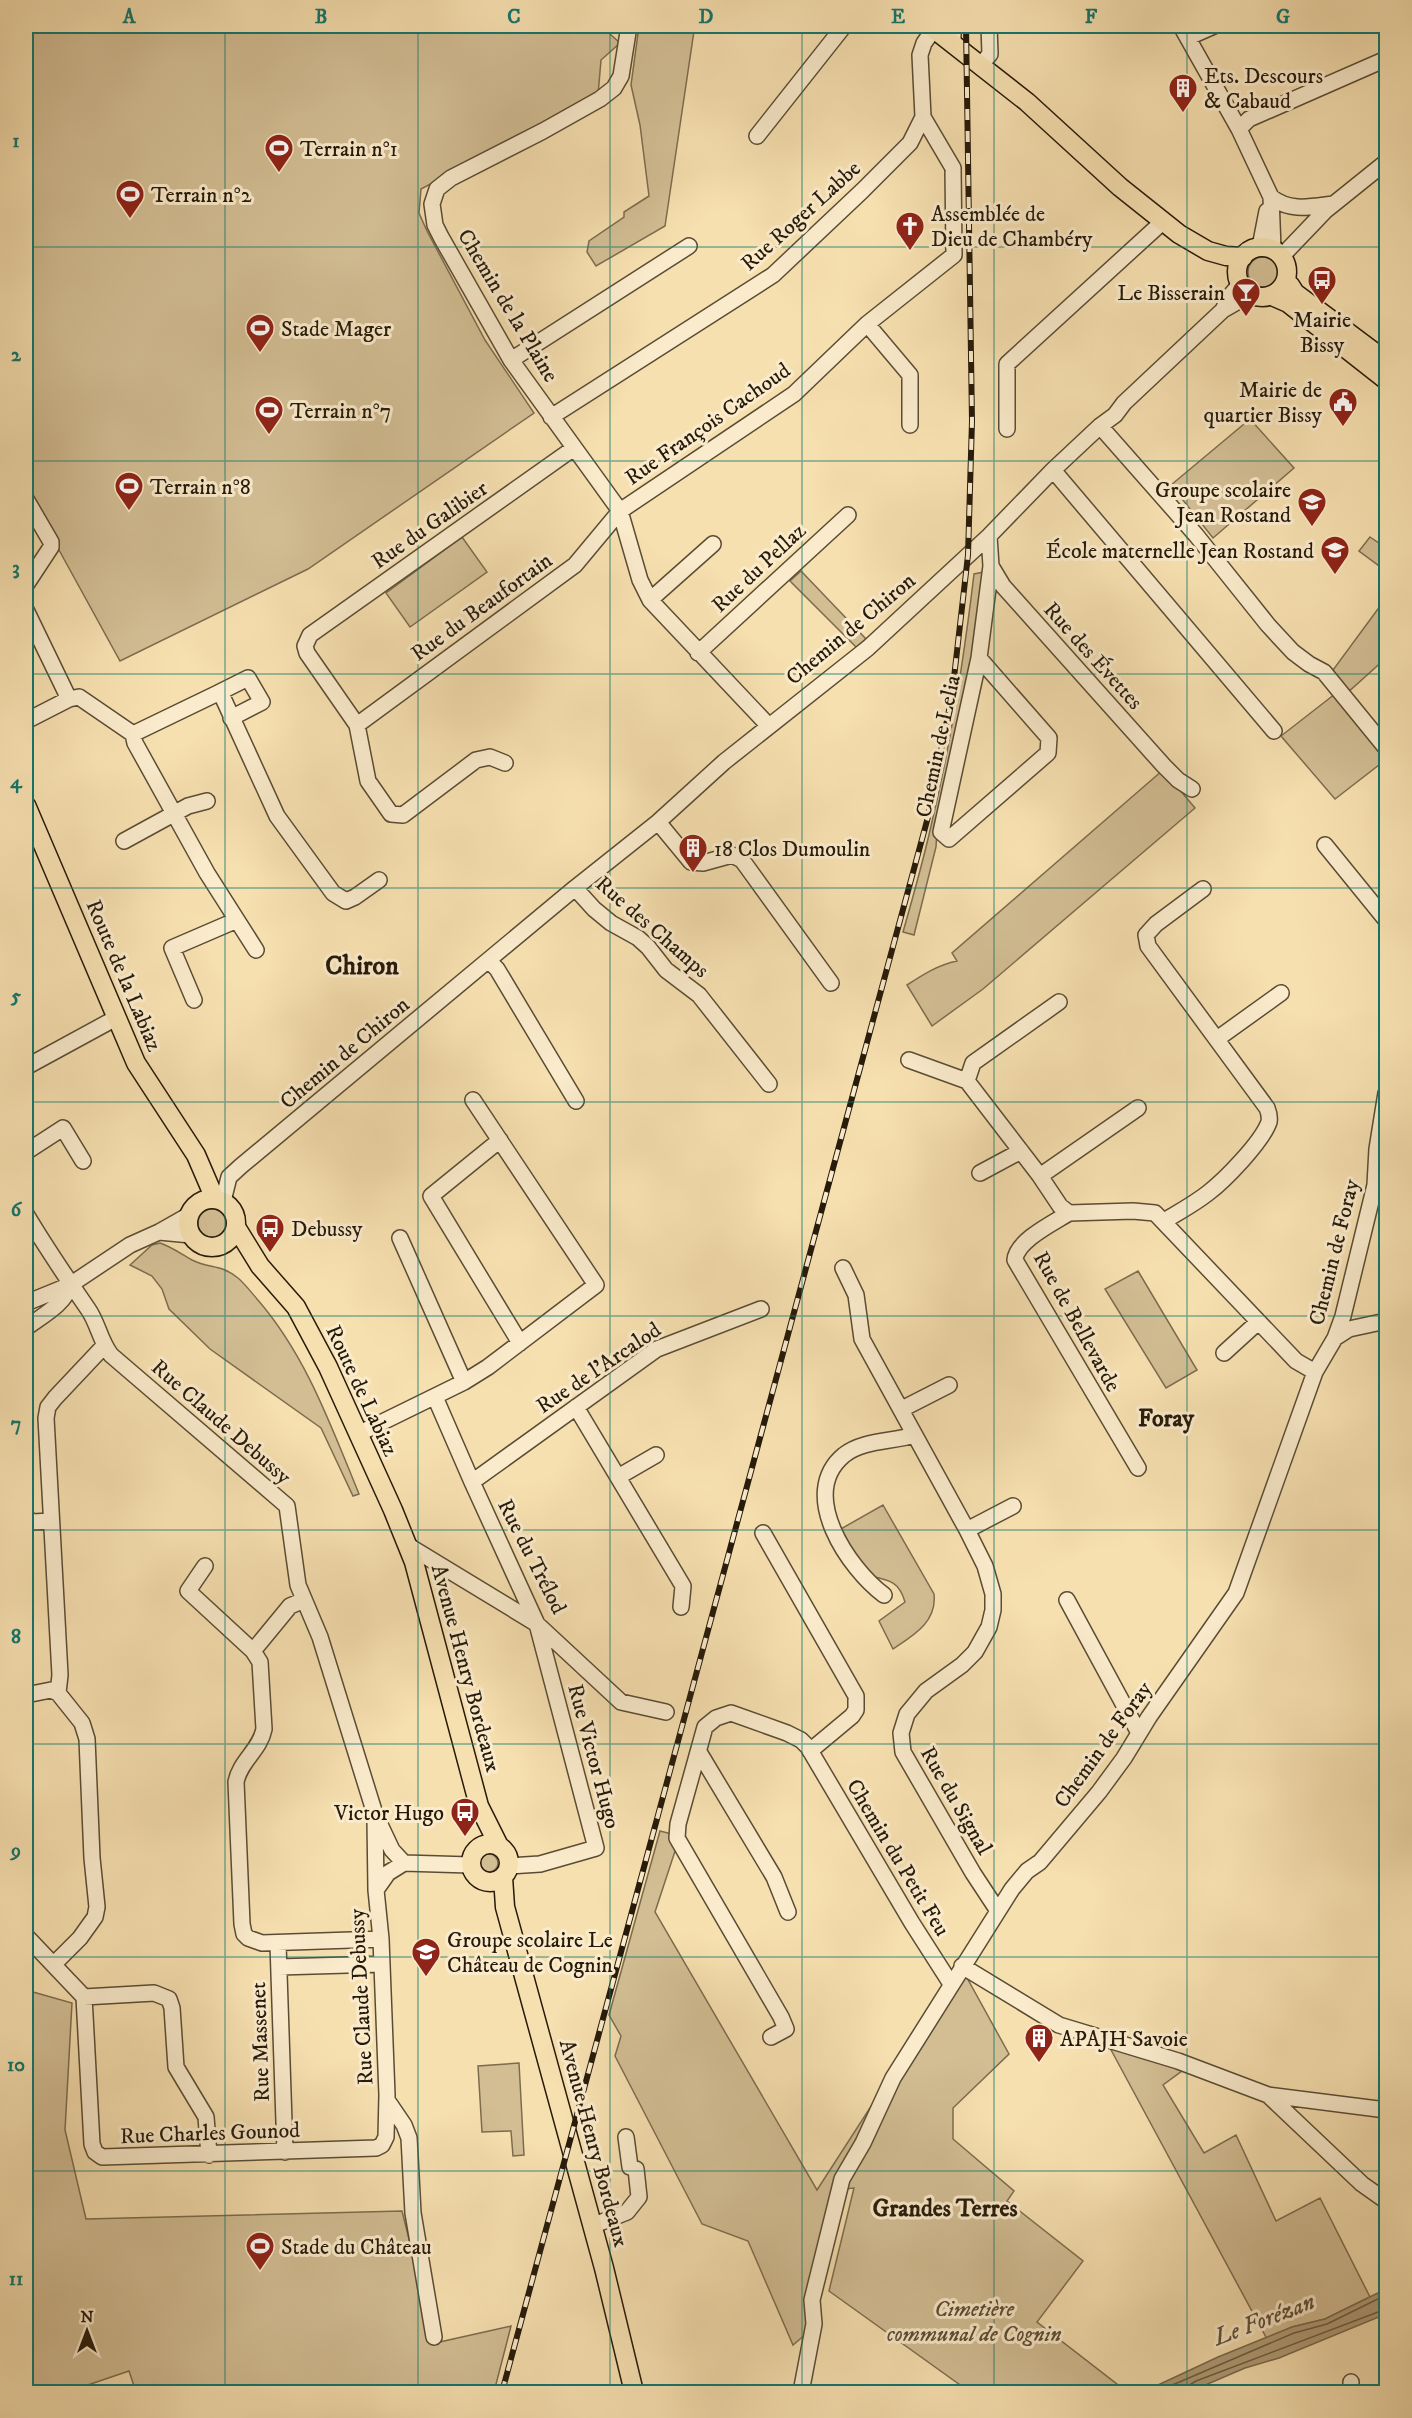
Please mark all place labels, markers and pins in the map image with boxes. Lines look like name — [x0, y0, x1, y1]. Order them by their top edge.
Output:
place label: Ets. Descours & Cabaud — [1204, 63, 1323, 115]
building icon: Ets. Descours & Cabaud — [1167, 72, 1199, 114]
sports icon: Terrain n°1 — [263, 132, 295, 174]
place label: Terrain n°1 — [300, 136, 398, 163]
sports icon: Terrain n°2 — [114, 178, 146, 220]
place label: Terrain n°2 — [151, 182, 252, 209]
place label: Assemblée de Dieu de Chambéry — [931, 201, 1093, 253]
church icon: Assemblée de Dieu de Chambéry — [894, 210, 926, 252]
bus stop icon: Mairie Bissy — [1306, 264, 1338, 306]
bar icon: Le Bisserain — [1230, 276, 1262, 318]
place label: Le Bisserain — [1117, 280, 1226, 307]
place label: Mairie Bissy — [1293, 307, 1351, 359]
sports icon: Stade Mager — [244, 312, 276, 354]
place label: Stade Mager — [281, 316, 392, 343]
place label: Mairie de quartier Bissy — [1204, 377, 1323, 429]
public building icon: Mairie de quartier Bissy — [1327, 386, 1359, 428]
sports icon: Terrain n°7 — [253, 394, 285, 436]
place label: Terrain n°7 — [290, 398, 391, 425]
sports icon: Terrain n°8 — [113, 470, 145, 512]
place label: Terrain n°8 — [150, 474, 251, 501]
place label: Groupe scolaire Jean Rostand — [1155, 477, 1291, 529]
school or university icon: Groupe scolaire Jean Rostand — [1296, 486, 1328, 528]
school or university icon: École maternelle Jean Rostand — [1319, 534, 1351, 576]
place label: École maternelle Jean Rostand — [1046, 538, 1314, 565]
building icon: 18 Clos Dumoulin — [677, 832, 709, 874]
place label: 18 Clos Dumoulin — [714, 836, 871, 863]
bus stop icon: Debussy — [254, 1212, 286, 1254]
place label: Debussy — [291, 1216, 363, 1243]
bus stop icon: Victor Hugo — [449, 1796, 481, 1838]
place label: Victor Hugo — [333, 1800, 444, 1827]
place label: Groupe scolaire Le Château de Cognin — [447, 1927, 613, 1979]
school or university icon: Groupe scolaire Le Château de Cognin — [410, 1936, 442, 1978]
building icon: APAJH Savoie — [1023, 2022, 1055, 2064]
place label: APAJH Savoie — [1060, 2026, 1188, 2053]
sports icon: Stade du Château — [244, 2230, 276, 2272]
place label: Stade du Château — [281, 2234, 432, 2261]

